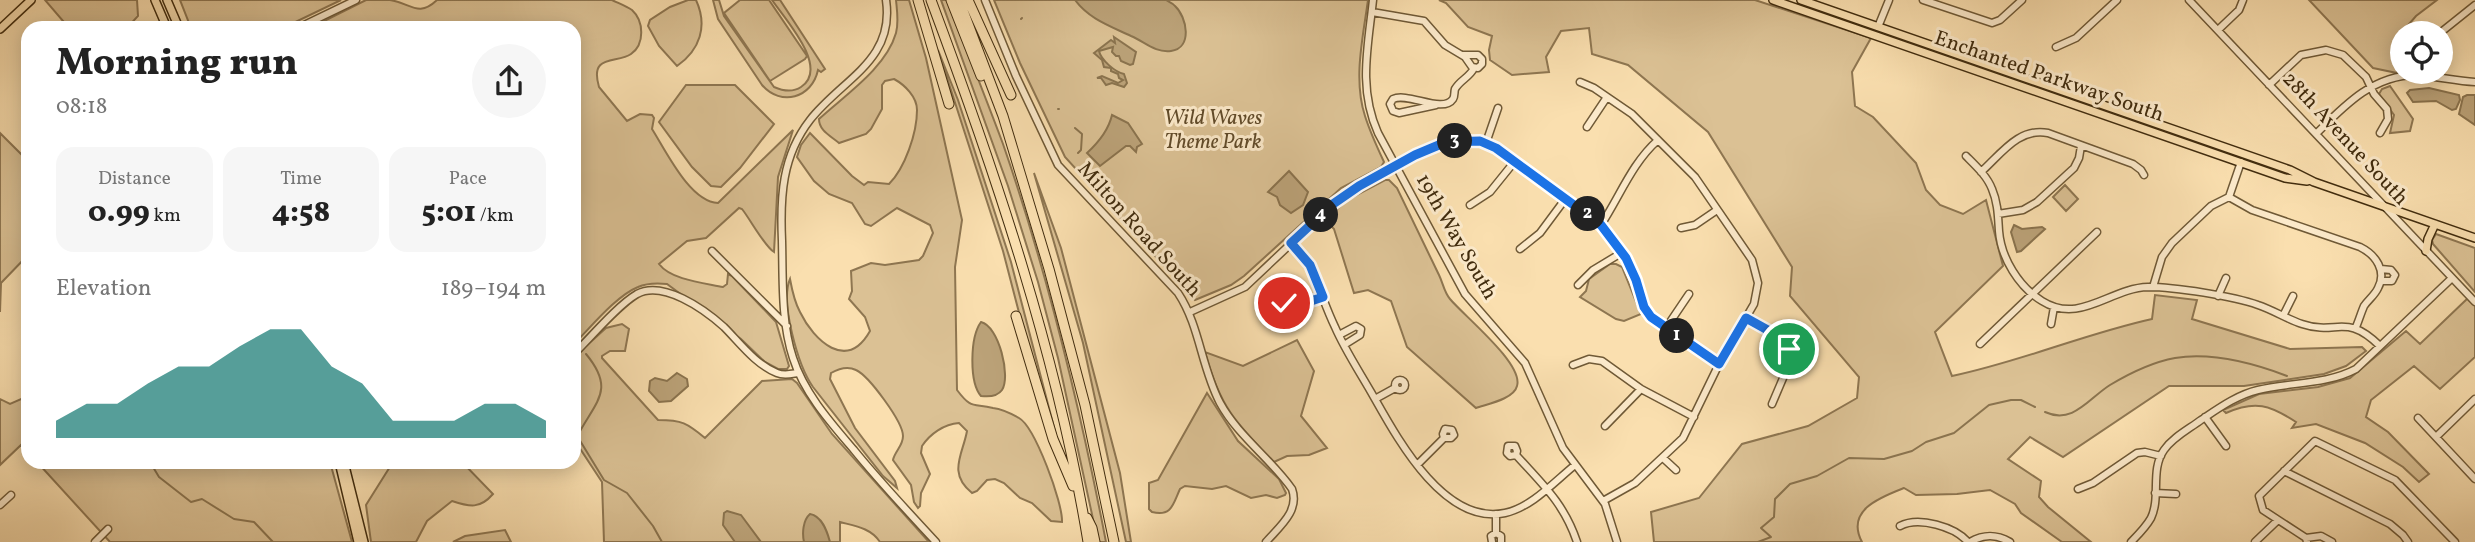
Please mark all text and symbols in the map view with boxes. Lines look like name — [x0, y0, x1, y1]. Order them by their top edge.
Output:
map controls — [2390, 21, 2453, 84]
button: locate — [2390, 21, 2453, 84]
street label: Enchanted Parkway South — [1930, 24, 2168, 130]
text: Morning run — [56, 38, 298, 91]
button: share — [472, 44, 546, 118]
street label: 28th Avenue South — [2275, 66, 2415, 212]
text: 08:18 — [56, 91, 108, 123]
park label: Wild Waves Theme Park — [1164, 104, 1263, 157]
pin: 3 — [1438, 124, 1472, 158]
text: 3 — [1450, 127, 1459, 153]
street label: Milton Road South — [1070, 156, 1208, 304]
text: Distance — [98, 166, 171, 192]
text: Time — [280, 166, 322, 192]
text: Pace — [449, 166, 487, 192]
street label: 19th Way South — [1408, 169, 1504, 305]
text: 0.99 — [88, 192, 150, 234]
text: 4:58 — [272, 192, 330, 234]
text: 5:01 — [422, 192, 476, 234]
pin: 2 — [1570, 196, 1606, 232]
pin: 4 — [1304, 198, 1338, 232]
text: 2 — [1583, 200, 1592, 226]
text: 4 — [1315, 201, 1326, 227]
text: km — [150, 203, 181, 229]
text: /km — [476, 203, 514, 229]
text: Elevation — [56, 273, 152, 305]
text: 189–194 m — [441, 273, 546, 305]
pin — [1254, 273, 1314, 333]
icon: check — [1265, 284, 1303, 322]
pin: 1 — [1660, 318, 1694, 354]
pin — [1759, 319, 1819, 379]
text: 1 — [1673, 322, 1680, 348]
icon: arrive — [1770, 330, 1808, 368]

